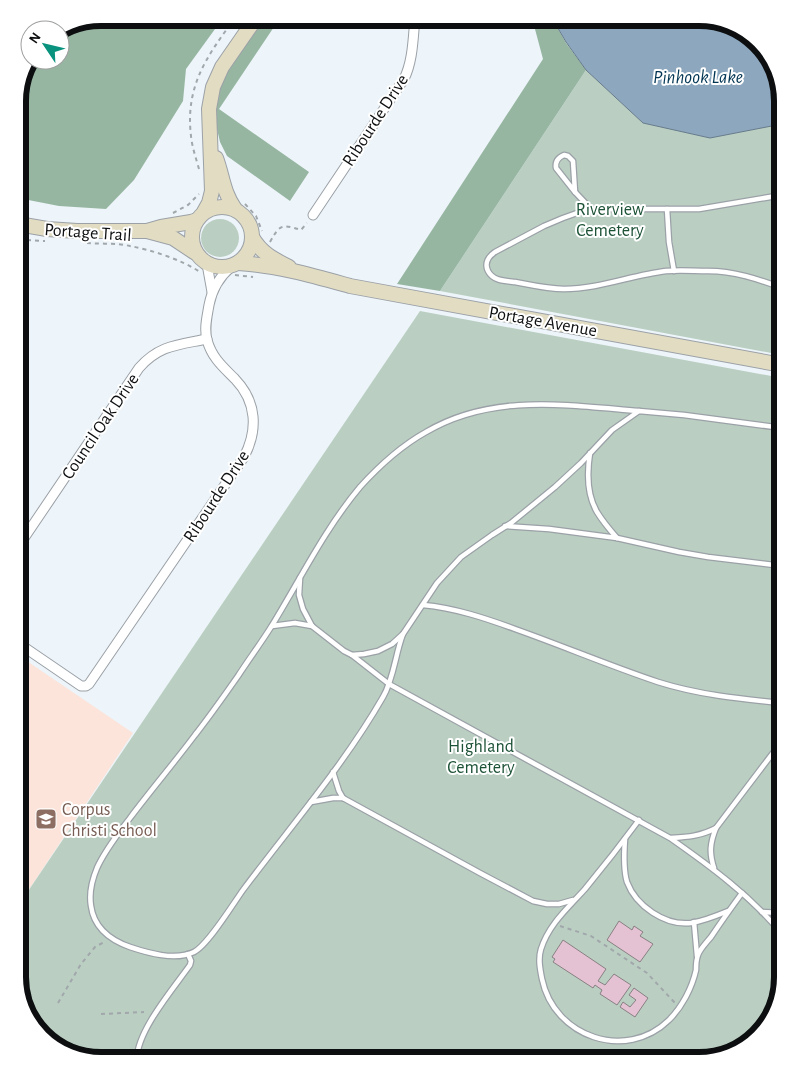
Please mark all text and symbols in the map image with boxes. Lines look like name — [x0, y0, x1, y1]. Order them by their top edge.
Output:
north arrow — [20, 20, 70, 70]
text: N — [27, 30, 44, 46]
water label: Pinhook Lake — [653, 68, 743, 87]
street label: Ribourde Drive — [340, 72, 412, 170]
park label: Riverview Cemetery — [576, 201, 644, 240]
street label: Portage Trail — [44, 221, 132, 245]
street label: Portage Avenue — [487, 304, 598, 340]
street label: Council Oak Drive — [59, 370, 143, 483]
street label: Ribourde Drive — [181, 448, 253, 546]
park label: Highland Cemetery — [447, 738, 515, 777]
place label: Corpus Christi School — [62, 801, 157, 840]
school or university icon: Corpus Christi School — [34, 807, 58, 831]

